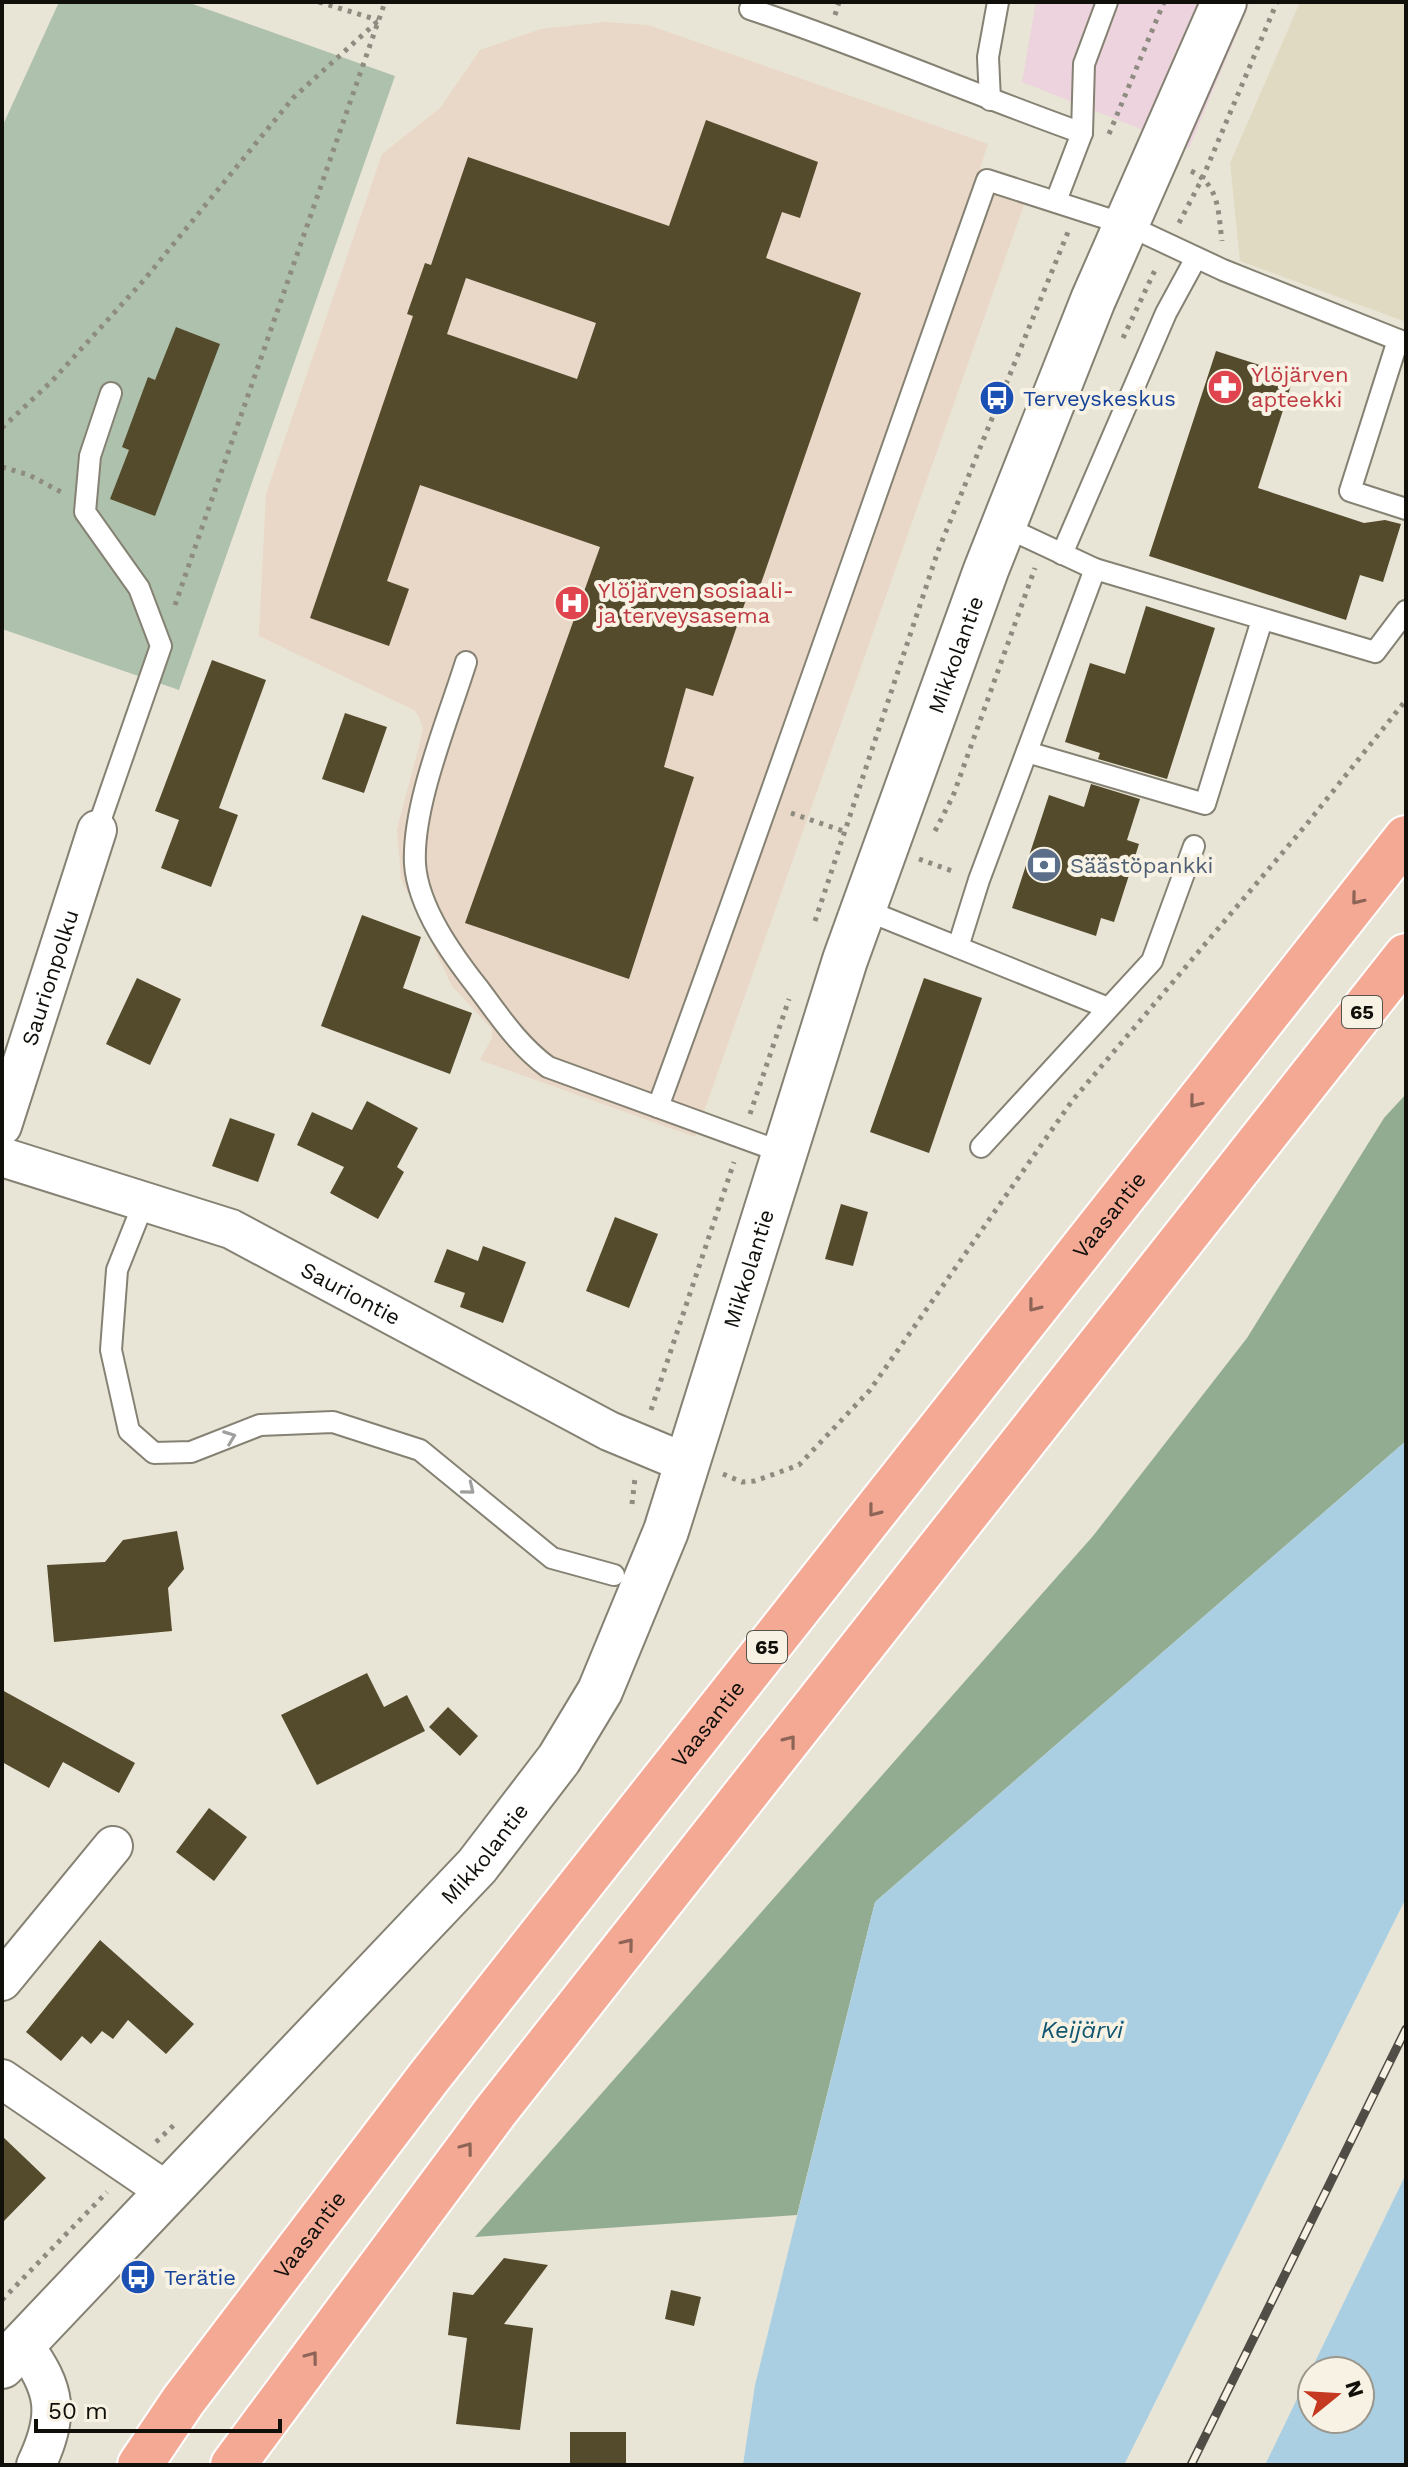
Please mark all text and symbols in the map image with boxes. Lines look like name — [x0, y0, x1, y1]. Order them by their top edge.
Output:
place label: Ylöjärven apteekki — [1251, 362, 1349, 412]
pharmacy icon: Ylöjärven apteekki — [1206, 368, 1244, 406]
bus stop icon: Terveyskeskus — [978, 379, 1016, 417]
place label: Terveyskeskus — [1023, 386, 1176, 411]
place label: Ylöjärven sosiaali- ja terveysasema — [596, 578, 794, 628]
hospital icon: Ylöjärven sosiaali- ja terveysasema — [553, 584, 591, 622]
street label: Mikkolantie — [923, 593, 988, 717]
bank icon: Säästöpankki — [1025, 846, 1063, 884]
place label: Säästöpankki — [1070, 853, 1213, 878]
one-way arrow — [1353, 890, 1367, 905]
street label: Saurionpolku — [17, 906, 84, 1049]
road number: 65 — [1342, 996, 1382, 1028]
one-way arrow — [1190, 1093, 1205, 1107]
street label: Vaasantie — [1068, 1167, 1151, 1263]
street label: Mikkolantie — [718, 1206, 779, 1331]
street label: Sauriontie — [297, 1257, 405, 1330]
one-way arrow — [1029, 1297, 1044, 1311]
one-way arrow — [222, 1430, 236, 1447]
one-way arrow — [460, 1479, 474, 1494]
one-way arrow — [869, 1502, 883, 1517]
road number: 65 — [747, 1631, 787, 1663]
street label: Vaasantie — [666, 1676, 750, 1772]
one-way arrow — [780, 1736, 795, 1750]
street label: Mikkolantie — [436, 1799, 533, 1909]
one-way arrow — [618, 1939, 633, 1953]
water label: Keijärvi — [1041, 2016, 1124, 2044]
one-way arrow — [458, 2143, 472, 2157]
street label: Vaasantie — [269, 2186, 351, 2284]
bus stop icon: Terätie — [119, 2258, 157, 2296]
place label: Terätie — [164, 2265, 236, 2290]
one-way arrow — [302, 2351, 317, 2366]
north arrow — [1296, 2355, 1376, 2435]
text: N — [1340, 2377, 1369, 2401]
scale bar — [36, 2383, 280, 2433]
text: 50 m — [48, 2397, 108, 2425]

